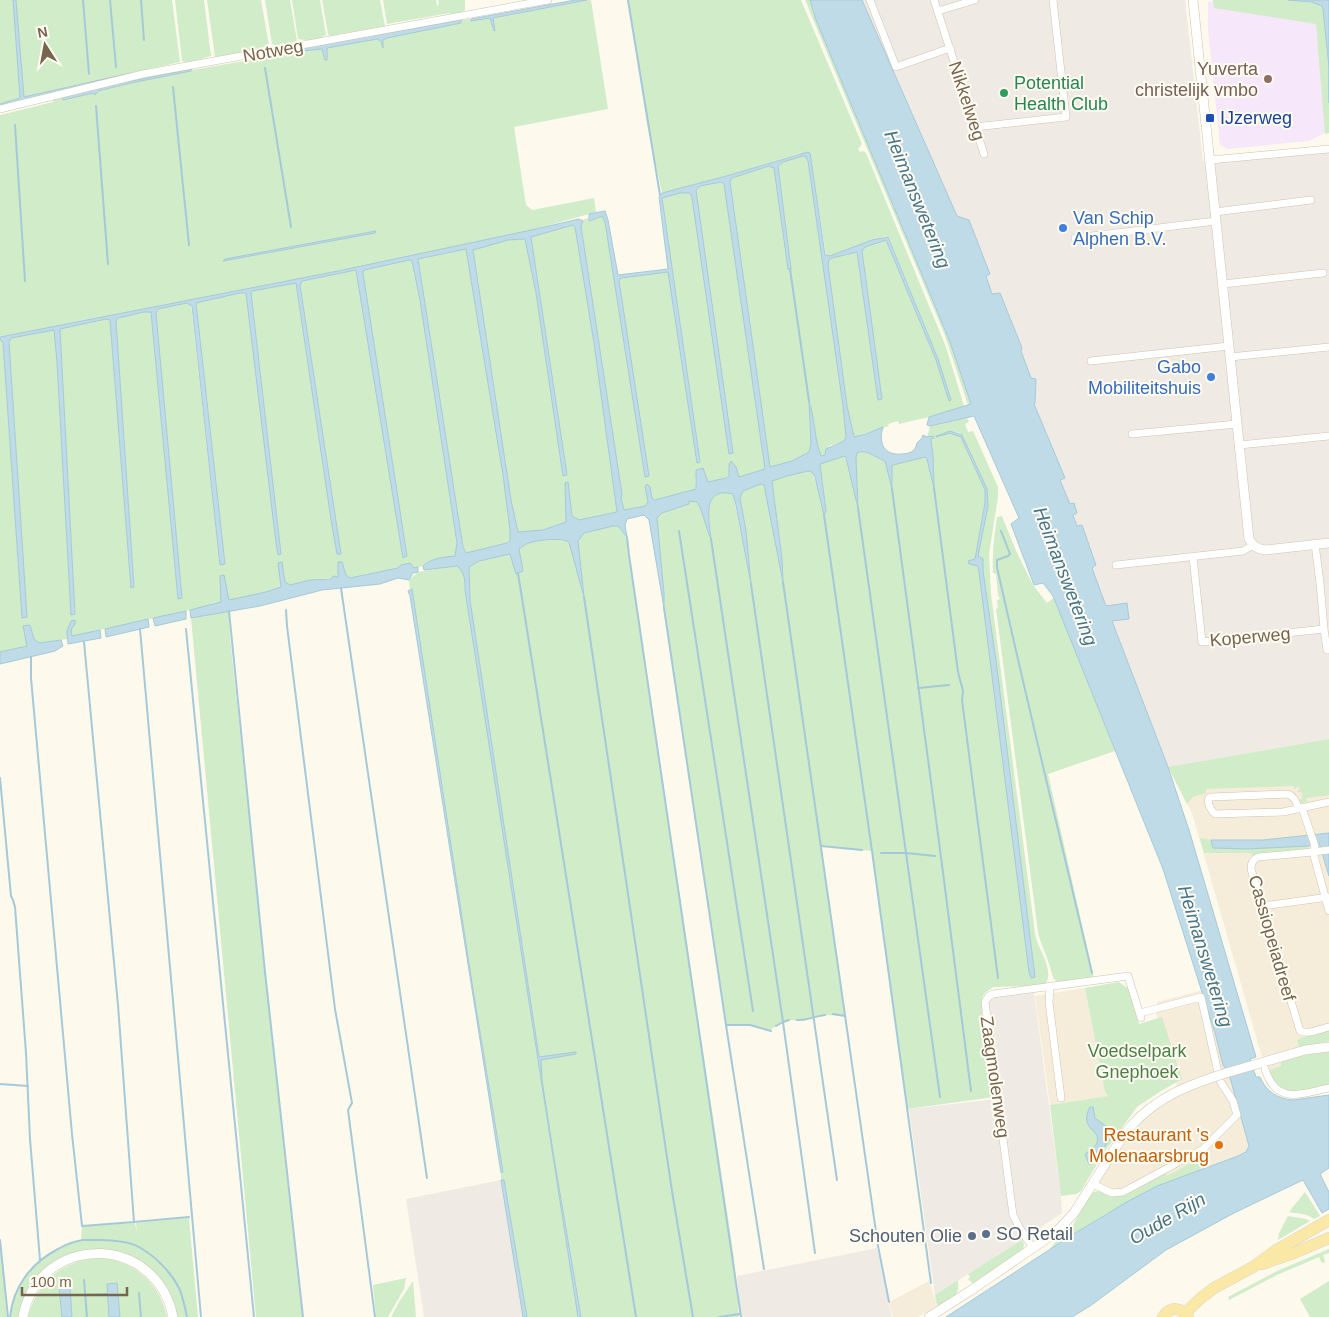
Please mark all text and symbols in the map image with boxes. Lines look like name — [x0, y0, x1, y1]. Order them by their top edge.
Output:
north arrow — [20, 20, 70, 70]
text: N — [36, 23, 49, 41]
street label: Notweg — [241, 36, 305, 66]
street label: Nikkelweg — [945, 59, 989, 143]
place label: Yuverta christelijk vmbo — [1135, 59, 1259, 100]
place label: Potential Health Club — [1014, 73, 1108, 114]
marker: Yuverta christelijk vmbo — [1262, 73, 1274, 85]
marker: Potential Health Club — [998, 87, 1010, 99]
place label: IJzerweg — [1220, 108, 1292, 128]
marker: IJzerweg — [1204, 112, 1216, 124]
water label: Heimanswetering — [880, 127, 955, 272]
place label: Van Schip Alphen B.V. — [1073, 208, 1166, 249]
marker: Van Schip Alphen B.V. — [1057, 222, 1069, 234]
place label: Gabo Mobiliteitshuis — [1088, 357, 1201, 398]
marker: Gabo Mobiliteitshuis — [1205, 371, 1217, 383]
water label: Heimanswetering — [1029, 504, 1102, 649]
street label: Koperweg — [1209, 624, 1291, 650]
street label: Cassiopeiadreef — [1244, 873, 1300, 1004]
water label: Heimanswetering — [1174, 883, 1237, 1030]
street label: Zaagmolenweg — [977, 1015, 1013, 1139]
park label: Voedselpark Gnephoek — [1087, 1041, 1188, 1082]
place label: Restaurant 's Molenaarsbrug — [1089, 1125, 1209, 1166]
marker: Restaurant 's Molenaarsbrug — [1213, 1139, 1225, 1151]
water label: Oude Rijn — [1125, 1188, 1209, 1249]
place label: SO Retail — [996, 1224, 1073, 1244]
place label: Schouten Olie — [849, 1226, 962, 1246]
marker: SO Retail — [980, 1228, 992, 1240]
marker: Schouten Olie — [966, 1230, 978, 1242]
scale bar — [22, 1264, 128, 1296]
text: 100 m — [30, 1273, 72, 1290]

